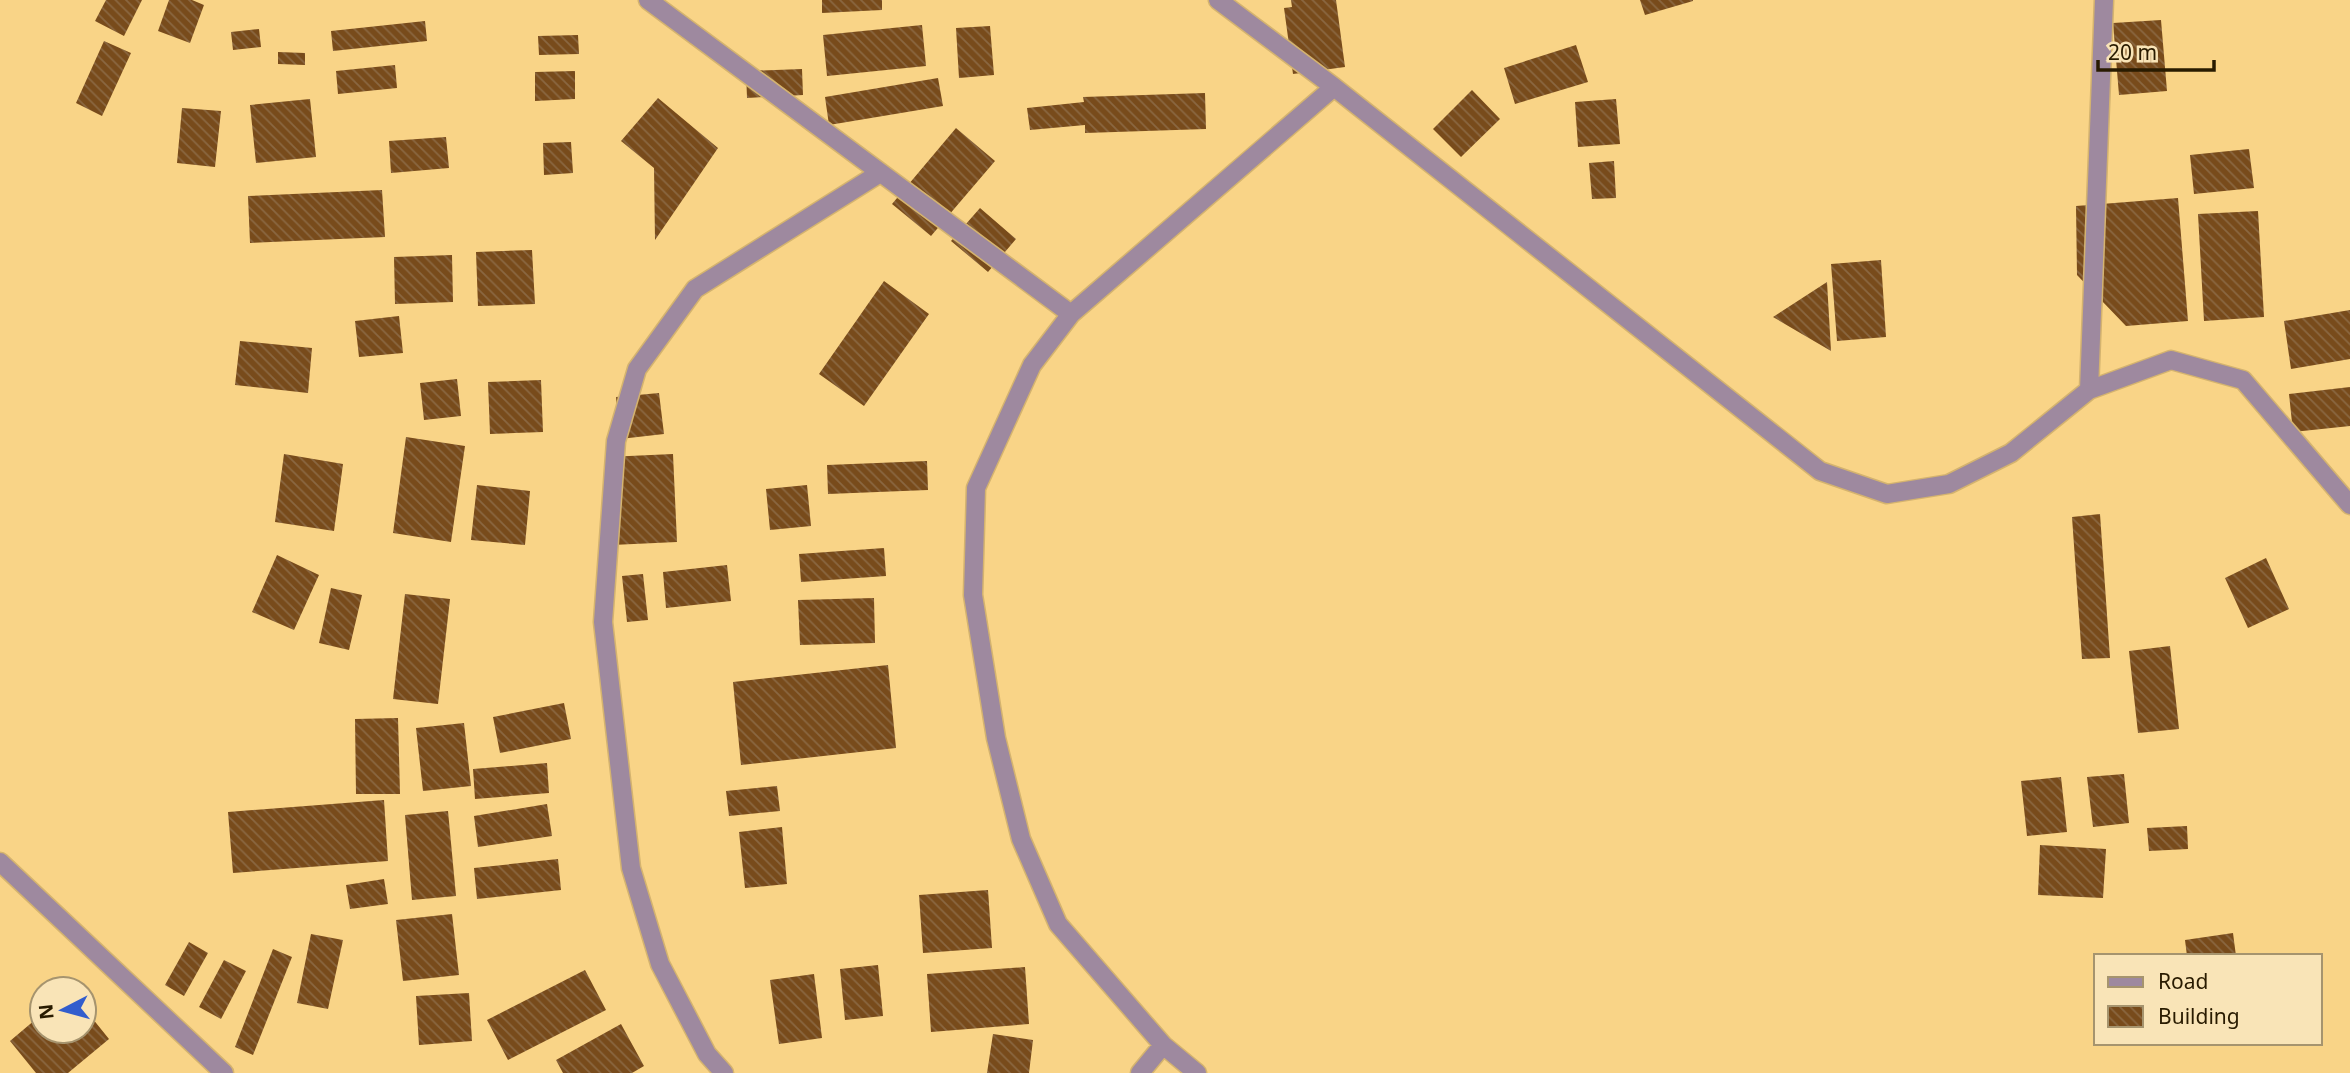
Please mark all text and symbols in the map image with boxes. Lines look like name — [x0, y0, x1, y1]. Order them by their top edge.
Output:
scale bar — [2098, 28, 2214, 72]
text: 20 m — [2108, 38, 2157, 66]
legend — [2094, 954, 2322, 1045]
text: Road — [2158, 967, 2208, 995]
north arrow — [28, 975, 98, 1045]
text: Building — [2158, 1002, 2240, 1030]
text: N — [32, 1003, 60, 1021]

